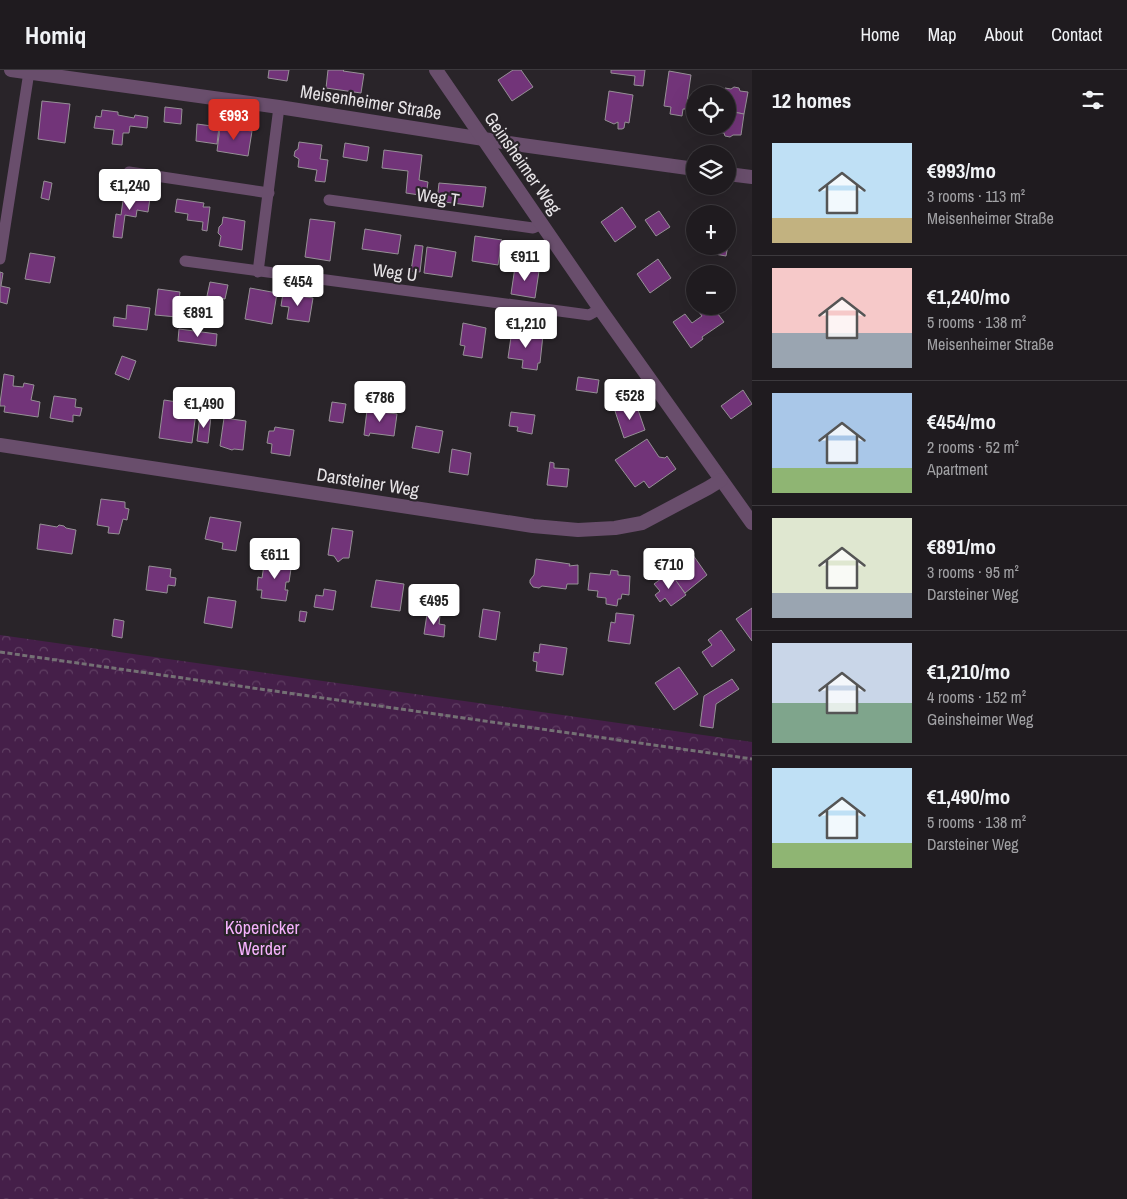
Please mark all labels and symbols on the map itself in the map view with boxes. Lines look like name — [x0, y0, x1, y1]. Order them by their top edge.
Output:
street label: Meisenheimer Straße — [299, 78, 443, 126]
pin: €993 — [204, 98, 264, 141]
street label: Geinsheimer Weg — [478, 107, 568, 220]
pin: €1,240 — [89, 168, 171, 211]
street label: Weg T — [415, 182, 461, 212]
pin: €911 — [495, 240, 555, 282]
street label: Weg U — [371, 257, 419, 287]
pin: €454 — [268, 264, 328, 307]
pin: €891 — [168, 296, 228, 338]
pin: €1,210 — [485, 306, 567, 349]
pin: €528 — [600, 378, 660, 421]
pin: €786 — [350, 380, 410, 423]
pin: €1,490 — [163, 386, 245, 429]
street label: Darsteiner Weg — [315, 462, 422, 503]
pin: €611 — [245, 538, 305, 580]
pin: €710 — [639, 548, 699, 590]
pin: €495 — [404, 584, 464, 626]
park label: Köpenicker Werder — [225, 915, 299, 961]

